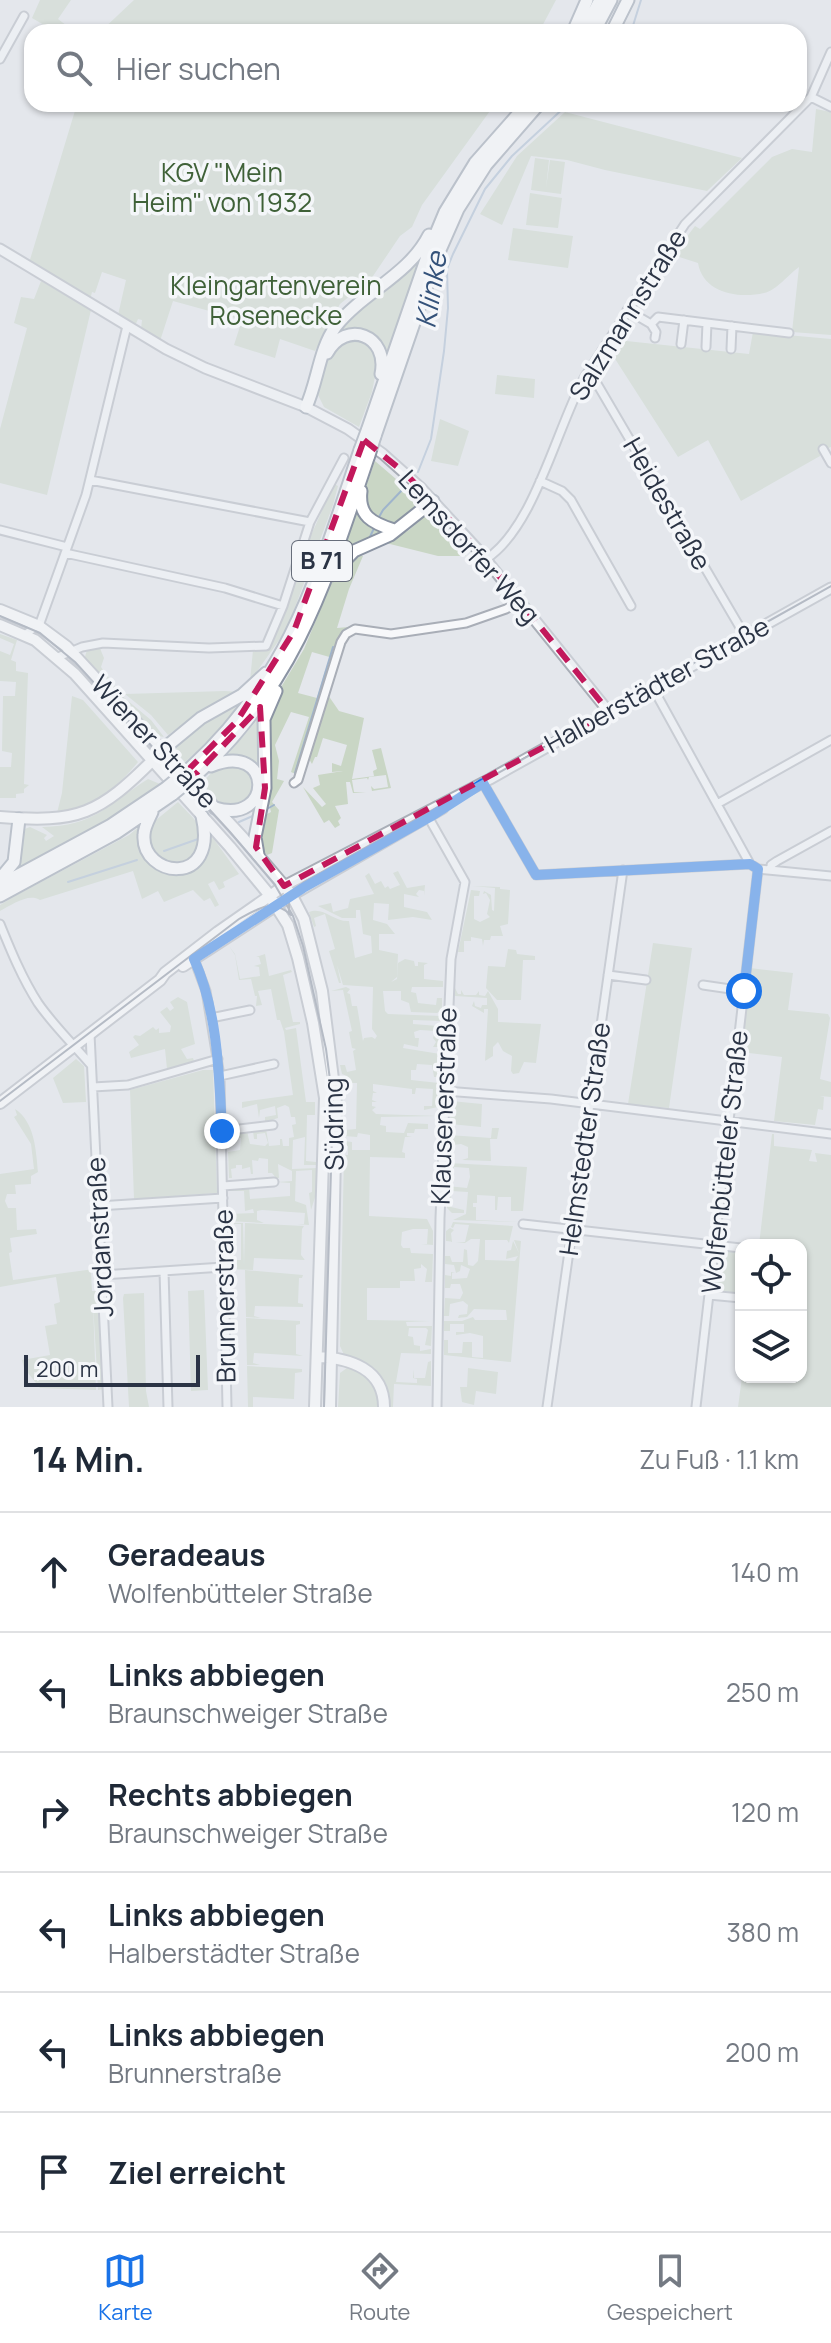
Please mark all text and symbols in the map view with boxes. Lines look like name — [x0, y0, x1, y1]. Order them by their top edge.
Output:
search box — [24, 24, 807, 112]
icon: search — [52, 46, 96, 90]
text: Hier suchen — [116, 48, 281, 89]
park label: KGV "Mein Heim" von 1932 — [132, 154, 312, 220]
street label: Salzmannstraße — [560, 222, 694, 407]
water label: Klinke — [405, 248, 455, 331]
park label: Kleingartenverein Rosenecke — [170, 267, 382, 333]
street label: Heidestraße — [615, 431, 720, 576]
street label: Lemsdorfer Weg — [391, 462, 549, 631]
road number: B 71 — [292, 541, 352, 581]
street label: Halberstädter Straße — [538, 607, 775, 761]
street label: Wiener Straße — [83, 667, 226, 816]
route start — [726, 973, 762, 1009]
street label: Klausenerstraße — [422, 1007, 464, 1205]
street label: Helmstedter Straße — [550, 1020, 618, 1258]
street label: Wolfenbütteler Straße — [692, 1028, 756, 1295]
street label: Südring — [314, 1077, 352, 1171]
route end — [204, 1113, 240, 1149]
street label: Jordanstraße — [77, 1156, 121, 1318]
street label: Brunnerstraße — [204, 1209, 244, 1383]
map controls — [735, 1239, 807, 1383]
button: locate — [735, 1239, 807, 1311]
button: layers — [735, 1311, 807, 1383]
scale bar — [24, 1351, 200, 1387]
text: 200 m — [36, 1354, 98, 1384]
text: 14 Min. — [32, 1436, 145, 1482]
text: Zu Fuß · 1.1 km — [639, 1441, 799, 1477]
text: Geradeaus — [108, 1534, 265, 1575]
icon: ahead — [32, 1550, 76, 1594]
text: 140 m — [730, 1554, 799, 1590]
text: Wolfenbütteler Straße — [108, 1575, 373, 1611]
text: Links abbiegen — [108, 1654, 325, 1695]
icon: left — [32, 1670, 76, 1714]
text: 250 m — [726, 1674, 799, 1710]
text: Braunschweiger Straße — [108, 1695, 388, 1731]
text: Rechts abbiegen — [108, 1774, 353, 1815]
icon: right — [32, 1790, 76, 1834]
text: 120 m — [731, 1794, 799, 1830]
text: Braunschweiger Straße — [108, 1815, 388, 1851]
text: Links abbiegen — [108, 1894, 325, 1935]
icon: left — [32, 1910, 76, 1954]
text: 380 m — [726, 1914, 799, 1950]
text: Halberstädter Straße — [108, 1935, 360, 1971]
text: Links abbiegen — [108, 2014, 325, 2055]
icon: left — [32, 2030, 76, 2074]
text: 200 m — [725, 2034, 799, 2070]
text: Brunnerstraße — [108, 2055, 282, 2091]
icon: arrive — [32, 2150, 76, 2194]
text: Ziel erreicht — [108, 2152, 286, 2193]
tab: Karte — [98, 2249, 153, 2327]
tab: Route — [349, 2249, 410, 2327]
tab: Gespeichert — [607, 2249, 733, 2327]

